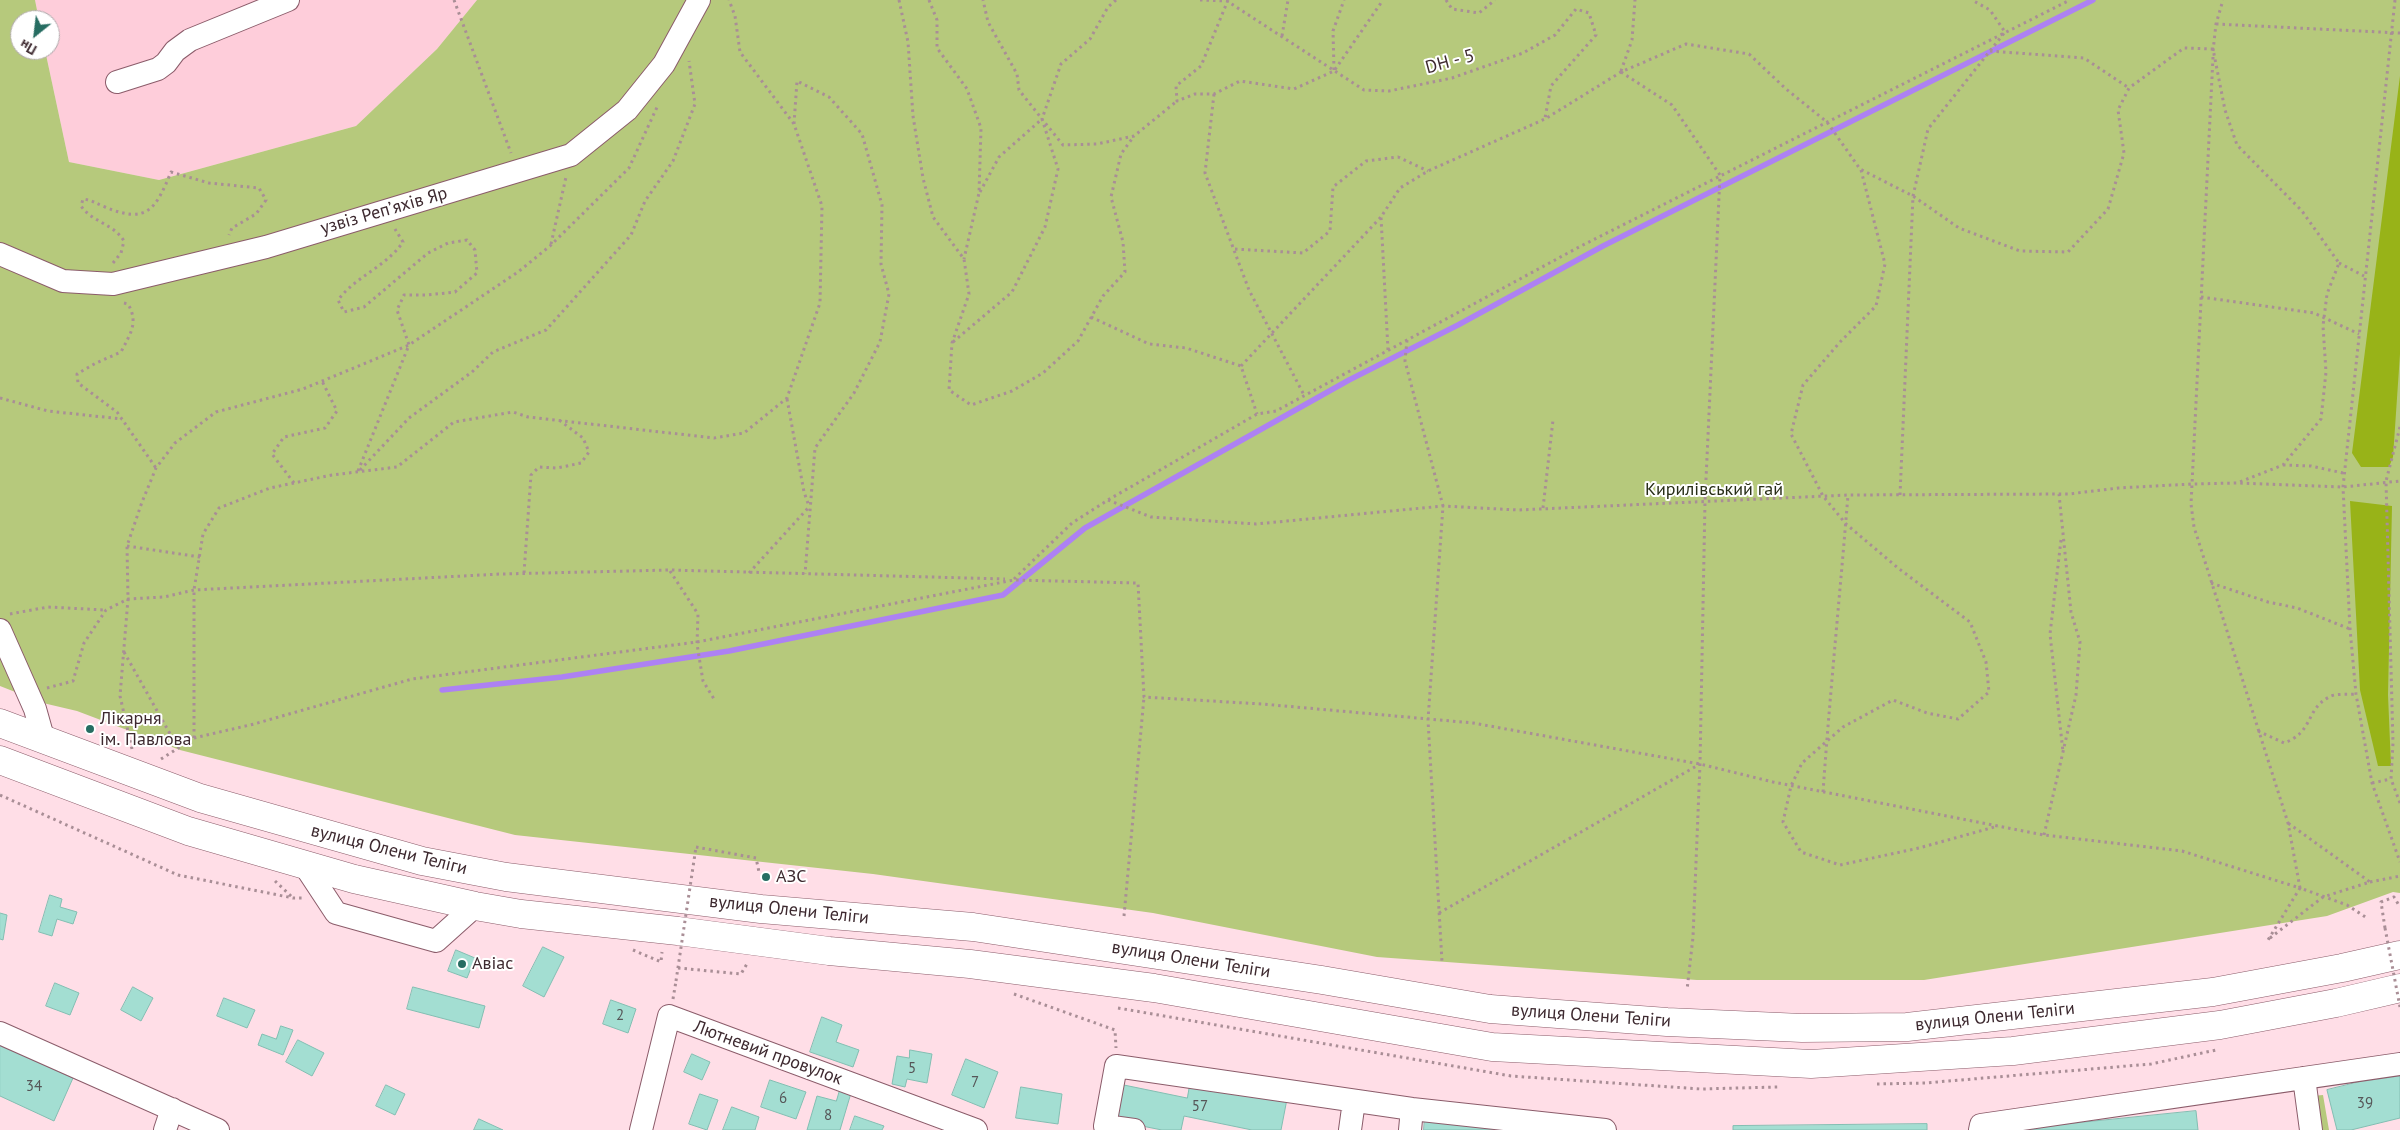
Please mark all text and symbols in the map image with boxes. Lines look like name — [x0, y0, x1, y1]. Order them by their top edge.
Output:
north arrow — [10, 10, 60, 60]
text: Пн — [17, 35, 40, 59]
street label: DH - 5 — [1423, 45, 1477, 79]
street label: узвіз Репʼяхів Яр — [318, 183, 450, 239]
park label: Кирилівський гай — [1645, 479, 1783, 501]
place label: Лікарня ім. Павлова — [100, 708, 191, 751]
marker: Лікарня ім. Павлова — [84, 723, 96, 735]
street label: вулиця Олени Теліги — [309, 820, 469, 880]
place label: АЗС — [776, 866, 807, 888]
marker: АЗС — [760, 871, 772, 883]
street label: вулиця Олени Теліги — [708, 891, 870, 929]
street label: вулиця Олени Теліги — [1110, 937, 1272, 983]
place label: Авіас — [472, 953, 513, 975]
marker: Авіас — [456, 958, 468, 970]
street label: вулиця Олени Теліги — [1914, 998, 2076, 1036]
street label: вулиця Олени Теліги — [1510, 1000, 1672, 1032]
house number: 2 — [616, 1007, 624, 1025]
street label: Лютневий провулок — [691, 1016, 845, 1090]
house number: 5 — [908, 1060, 916, 1078]
house number: 7 — [971, 1074, 979, 1092]
house number: 34 — [26, 1078, 42, 1096]
house number: 6 — [779, 1090, 787, 1108]
house number: 39 — [2357, 1095, 2373, 1113]
house number: 57 — [1192, 1098, 1208, 1116]
house number: 8 — [824, 1107, 832, 1125]

